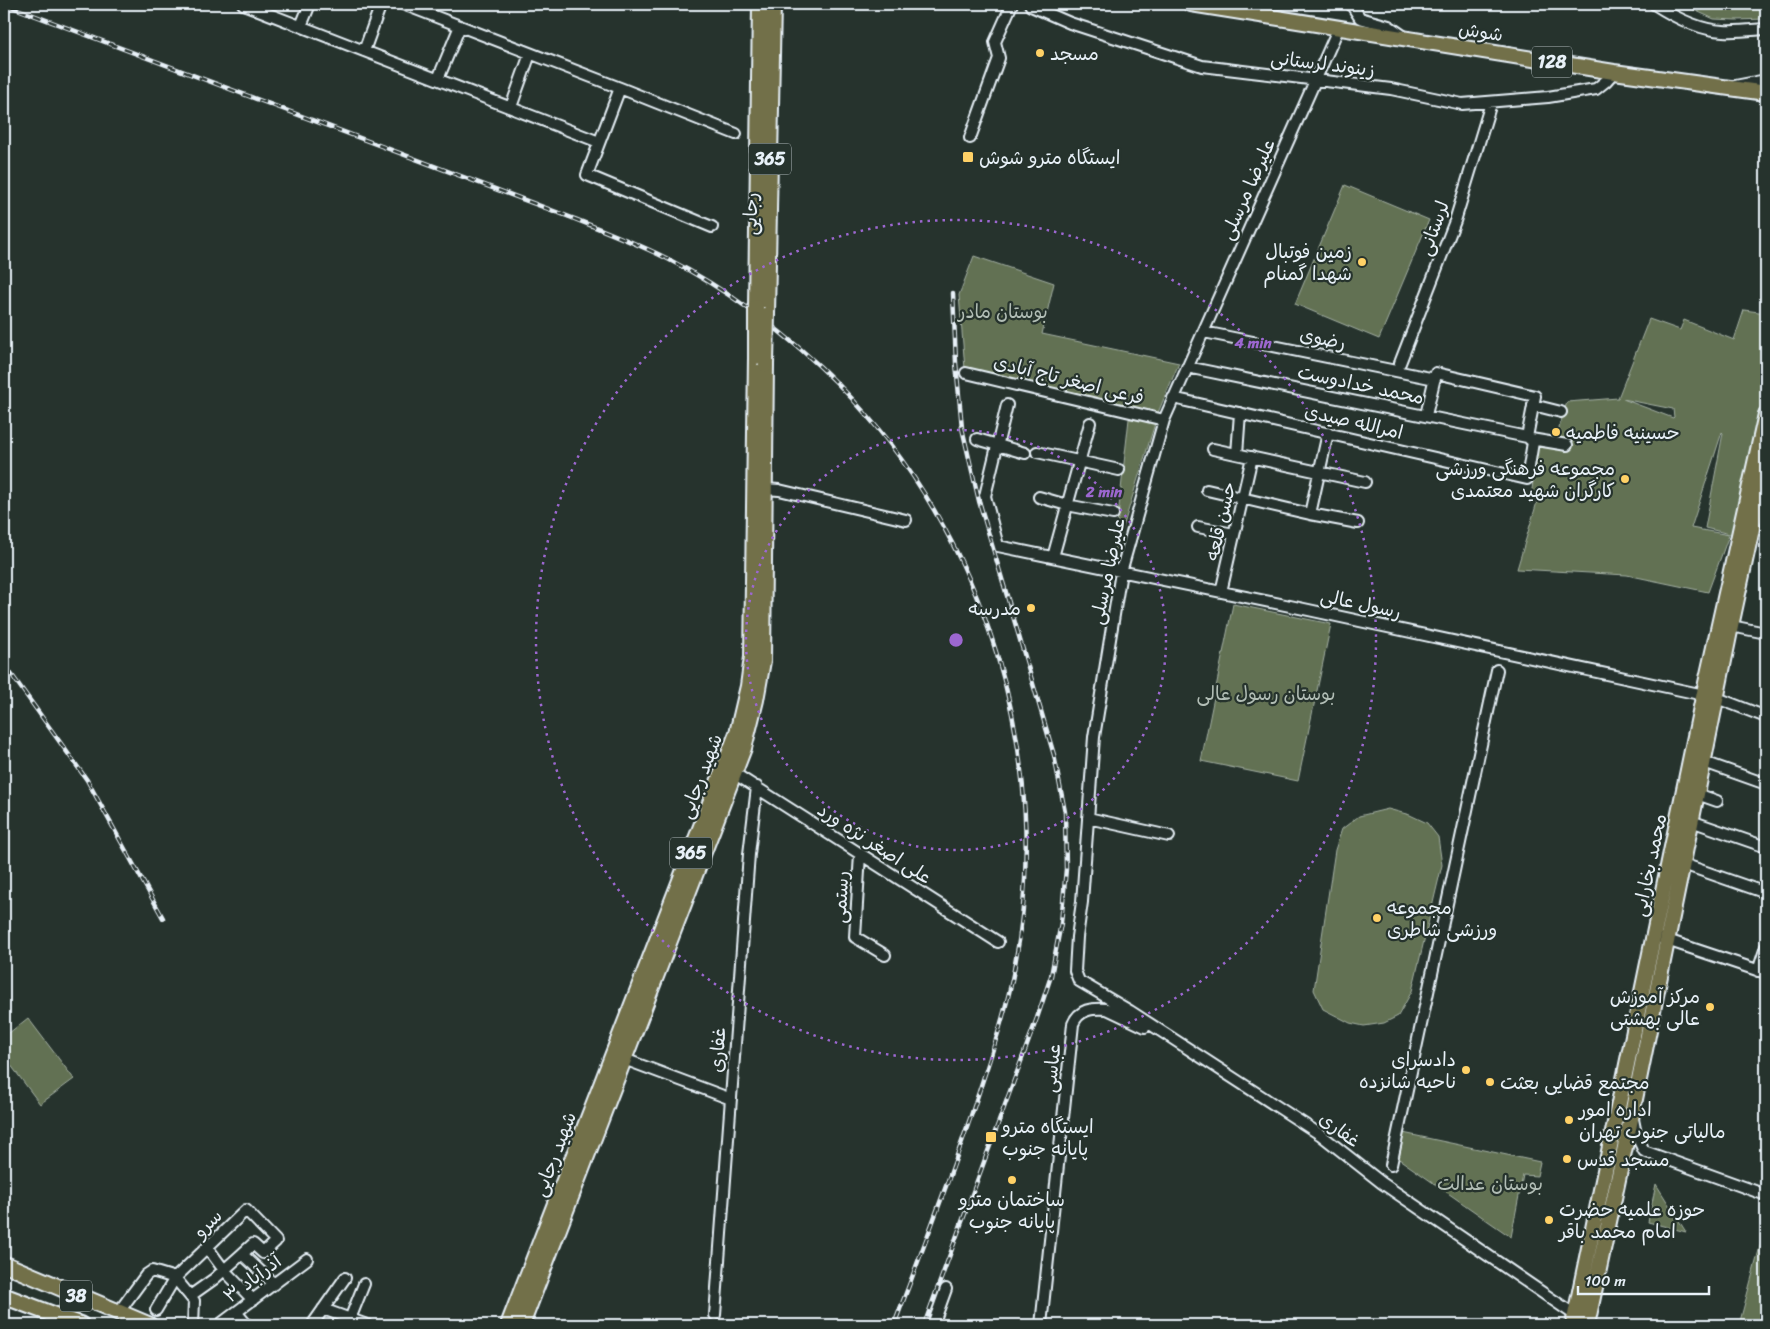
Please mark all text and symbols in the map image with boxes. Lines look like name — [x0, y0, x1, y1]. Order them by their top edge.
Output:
street label: شوش — [1456, 12, 1506, 51]
place label: مسجد — [1050, 37, 1099, 70]
street label: زینوند لرستانی — [1269, 41, 1377, 86]
road number: 128 — [1532, 46, 1572, 78]
marker: مسجد — [1034, 47, 1046, 59]
street label: علیرضا مرسلی — [1210, 133, 1285, 245]
place label: ایستگاه مترو شوش — [979, 141, 1120, 174]
road number: 365 — [749, 144, 791, 174]
marker: ایستگاه مترو شوش — [961, 150, 975, 164]
street label: رجایی — [734, 192, 767, 236]
street label: لرستانی — [1408, 196, 1459, 260]
place label: زمین فوتبال شهدا گمنام — [1263, 235, 1352, 290]
marker: زمین فوتبال شهدا گمنام — [1356, 256, 1368, 268]
park label: بوستان مادر — [956, 295, 1048, 328]
street label: رضوی — [1297, 318, 1349, 359]
text: 4 min — [1233, 330, 1272, 356]
street label: فرعی اصغر تاج آبادی — [990, 345, 1148, 414]
street label: محمد خدادوست — [1294, 355, 1427, 414]
street label: امرالله صیدی — [1301, 394, 1407, 449]
place label: حسینیه فاطمیه — [1566, 416, 1680, 449]
marker: حسینیه فاطمیه — [1550, 426, 1562, 438]
place label: مجموعه فرهنگی ورزشی کارگران شهید معتمدی — [1436, 452, 1615, 507]
marker: مجموعه فرهنگی ورزشی کارگران شهید معتمدی — [1619, 473, 1631, 485]
street label: حسن قلعه — [1195, 478, 1246, 564]
text: 2 min — [1085, 479, 1123, 505]
street label: علیرضا مرسلی — [1080, 515, 1135, 628]
street label: رسول عالی — [1317, 579, 1404, 628]
place label: مدرسه — [968, 592, 1021, 625]
marker: مدرسه — [1025, 602, 1037, 614]
centre of rings — [947, 631, 965, 649]
park label: بوستان رسول عالی — [1197, 677, 1335, 710]
street label: شهید رجایی — [669, 729, 732, 824]
street label: علی اصغر نژه ورد — [811, 794, 939, 893]
street label: محمد بخارایی — [1622, 811, 1677, 920]
road number: 365 — [670, 838, 712, 868]
street label: رستمی — [823, 870, 858, 924]
place label: مجموعه ورزشی شاطری — [1387, 891, 1497, 946]
marker: مجموعه ورزشی شاطری — [1371, 912, 1383, 924]
place label: مرکز آموزش عالی بهشتی — [1610, 980, 1700, 1035]
marker: مرکز آموزش عالی بهشتی — [1704, 1001, 1716, 1013]
street label: غفاری — [699, 1026, 736, 1074]
street label: عباسی — [1033, 1042, 1070, 1094]
place label: دادسرای ناحیه شانزده — [1359, 1043, 1456, 1098]
marker: دادسرای ناحیه شانزده — [1460, 1064, 1472, 1076]
place label: مجتمع قضایی بعثت — [1500, 1066, 1650, 1099]
marker: مجتمع قضایی بعثت — [1484, 1076, 1496, 1088]
place label: اداره امور مالیاتی جنوب تهران — [1577, 1093, 1725, 1148]
street label: غفاری — [1312, 1103, 1368, 1156]
street label: شهید رجایی — [523, 1107, 586, 1202]
place label: ایستگاه مترو پایانه جنوب — [1000, 1110, 1094, 1165]
marker: اداره امور مالیاتی جنوب تهران — [1563, 1114, 1575, 1126]
marker: ایستگاه مترو پایانه جنوب — [984, 1130, 998, 1144]
place label: مسجد قدس — [1577, 1143, 1670, 1176]
marker: مسجد قدس — [1561, 1153, 1573, 1165]
park label: بوستان عدالت — [1437, 1167, 1543, 1200]
marker: ساختمان مترو پایانه جنوب — [1006, 1174, 1018, 1186]
place label: ساختمان مترو پایانه جنوب — [957, 1183, 1065, 1238]
place label: حوزه علمیه حضرت امام محمد باقر — [1557, 1193, 1705, 1248]
street label: سرو — [184, 1201, 230, 1247]
marker: حوزه علمیه حضرت امام محمد باقر — [1543, 1214, 1555, 1226]
street label: ۳ آذرآباد — [216, 1245, 290, 1311]
scale bar — [1578, 1264, 1709, 1296]
text: 100 m — [1585, 1268, 1626, 1294]
road number: 38 — [60, 1280, 92, 1312]

